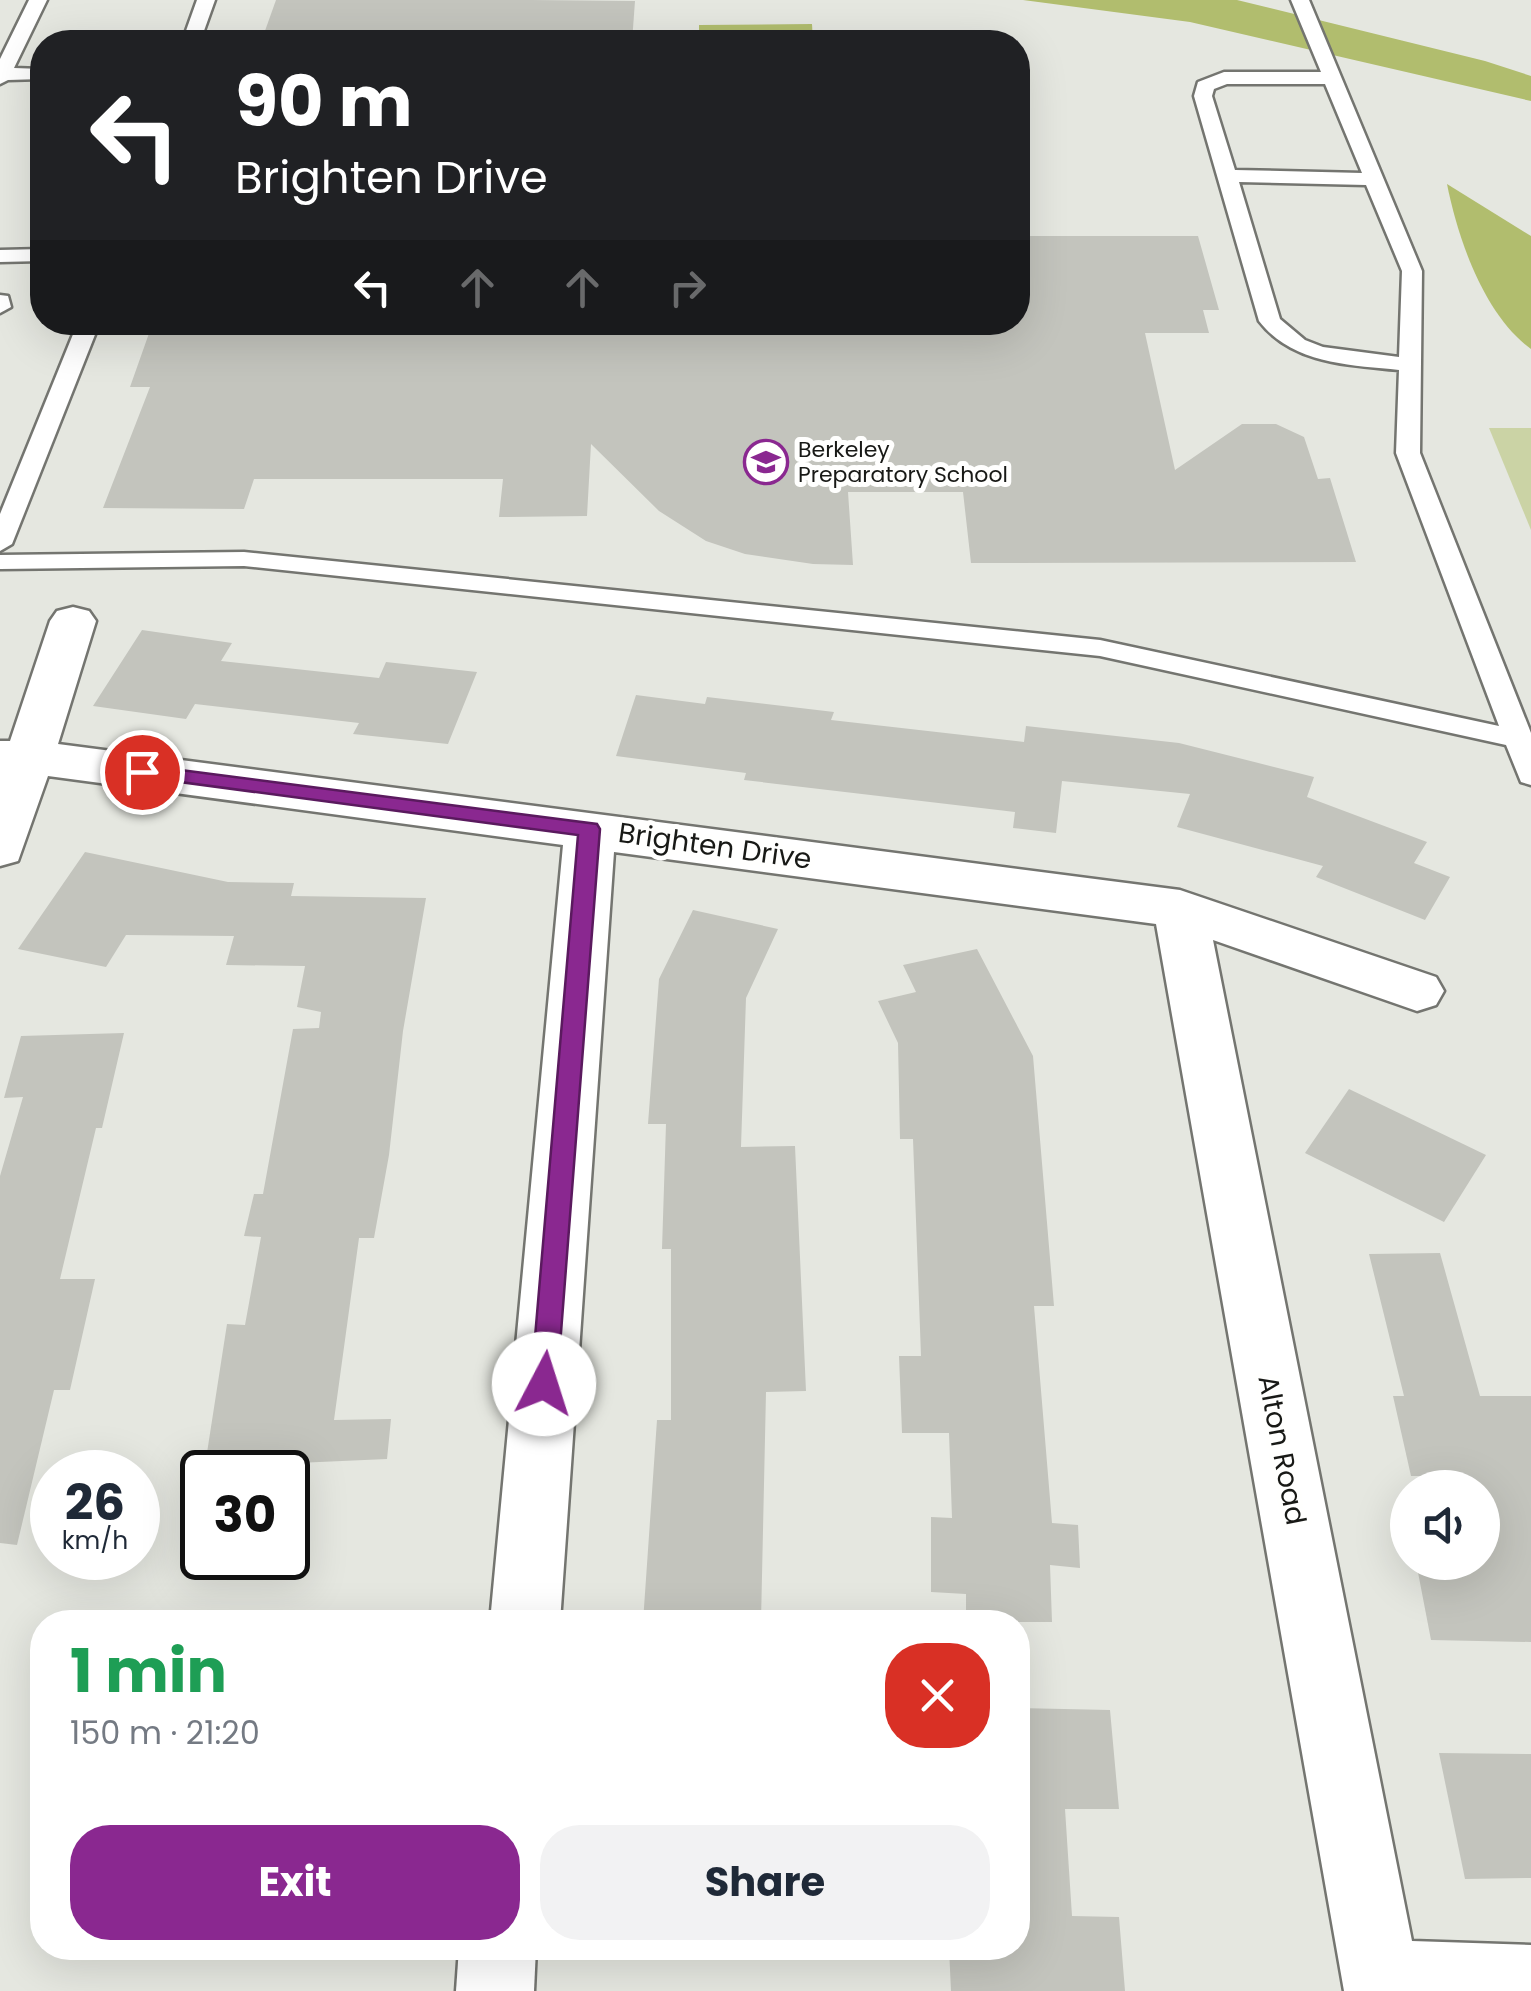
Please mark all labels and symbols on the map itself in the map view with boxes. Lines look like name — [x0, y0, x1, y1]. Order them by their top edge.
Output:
place label: Berkeley Preparatory School — [798, 434, 1008, 490]
school or university icon: Berkeley Preparatory School — [743, 439, 789, 485]
pin — [100, 730, 185, 815]
street label: Brighten Drive — [616, 813, 814, 879]
position arrow — [492, 1332, 596, 1436]
street label: Alton Road — [1248, 1372, 1316, 1528]
speed limit sign: 30 — [180, 1450, 310, 1580]

